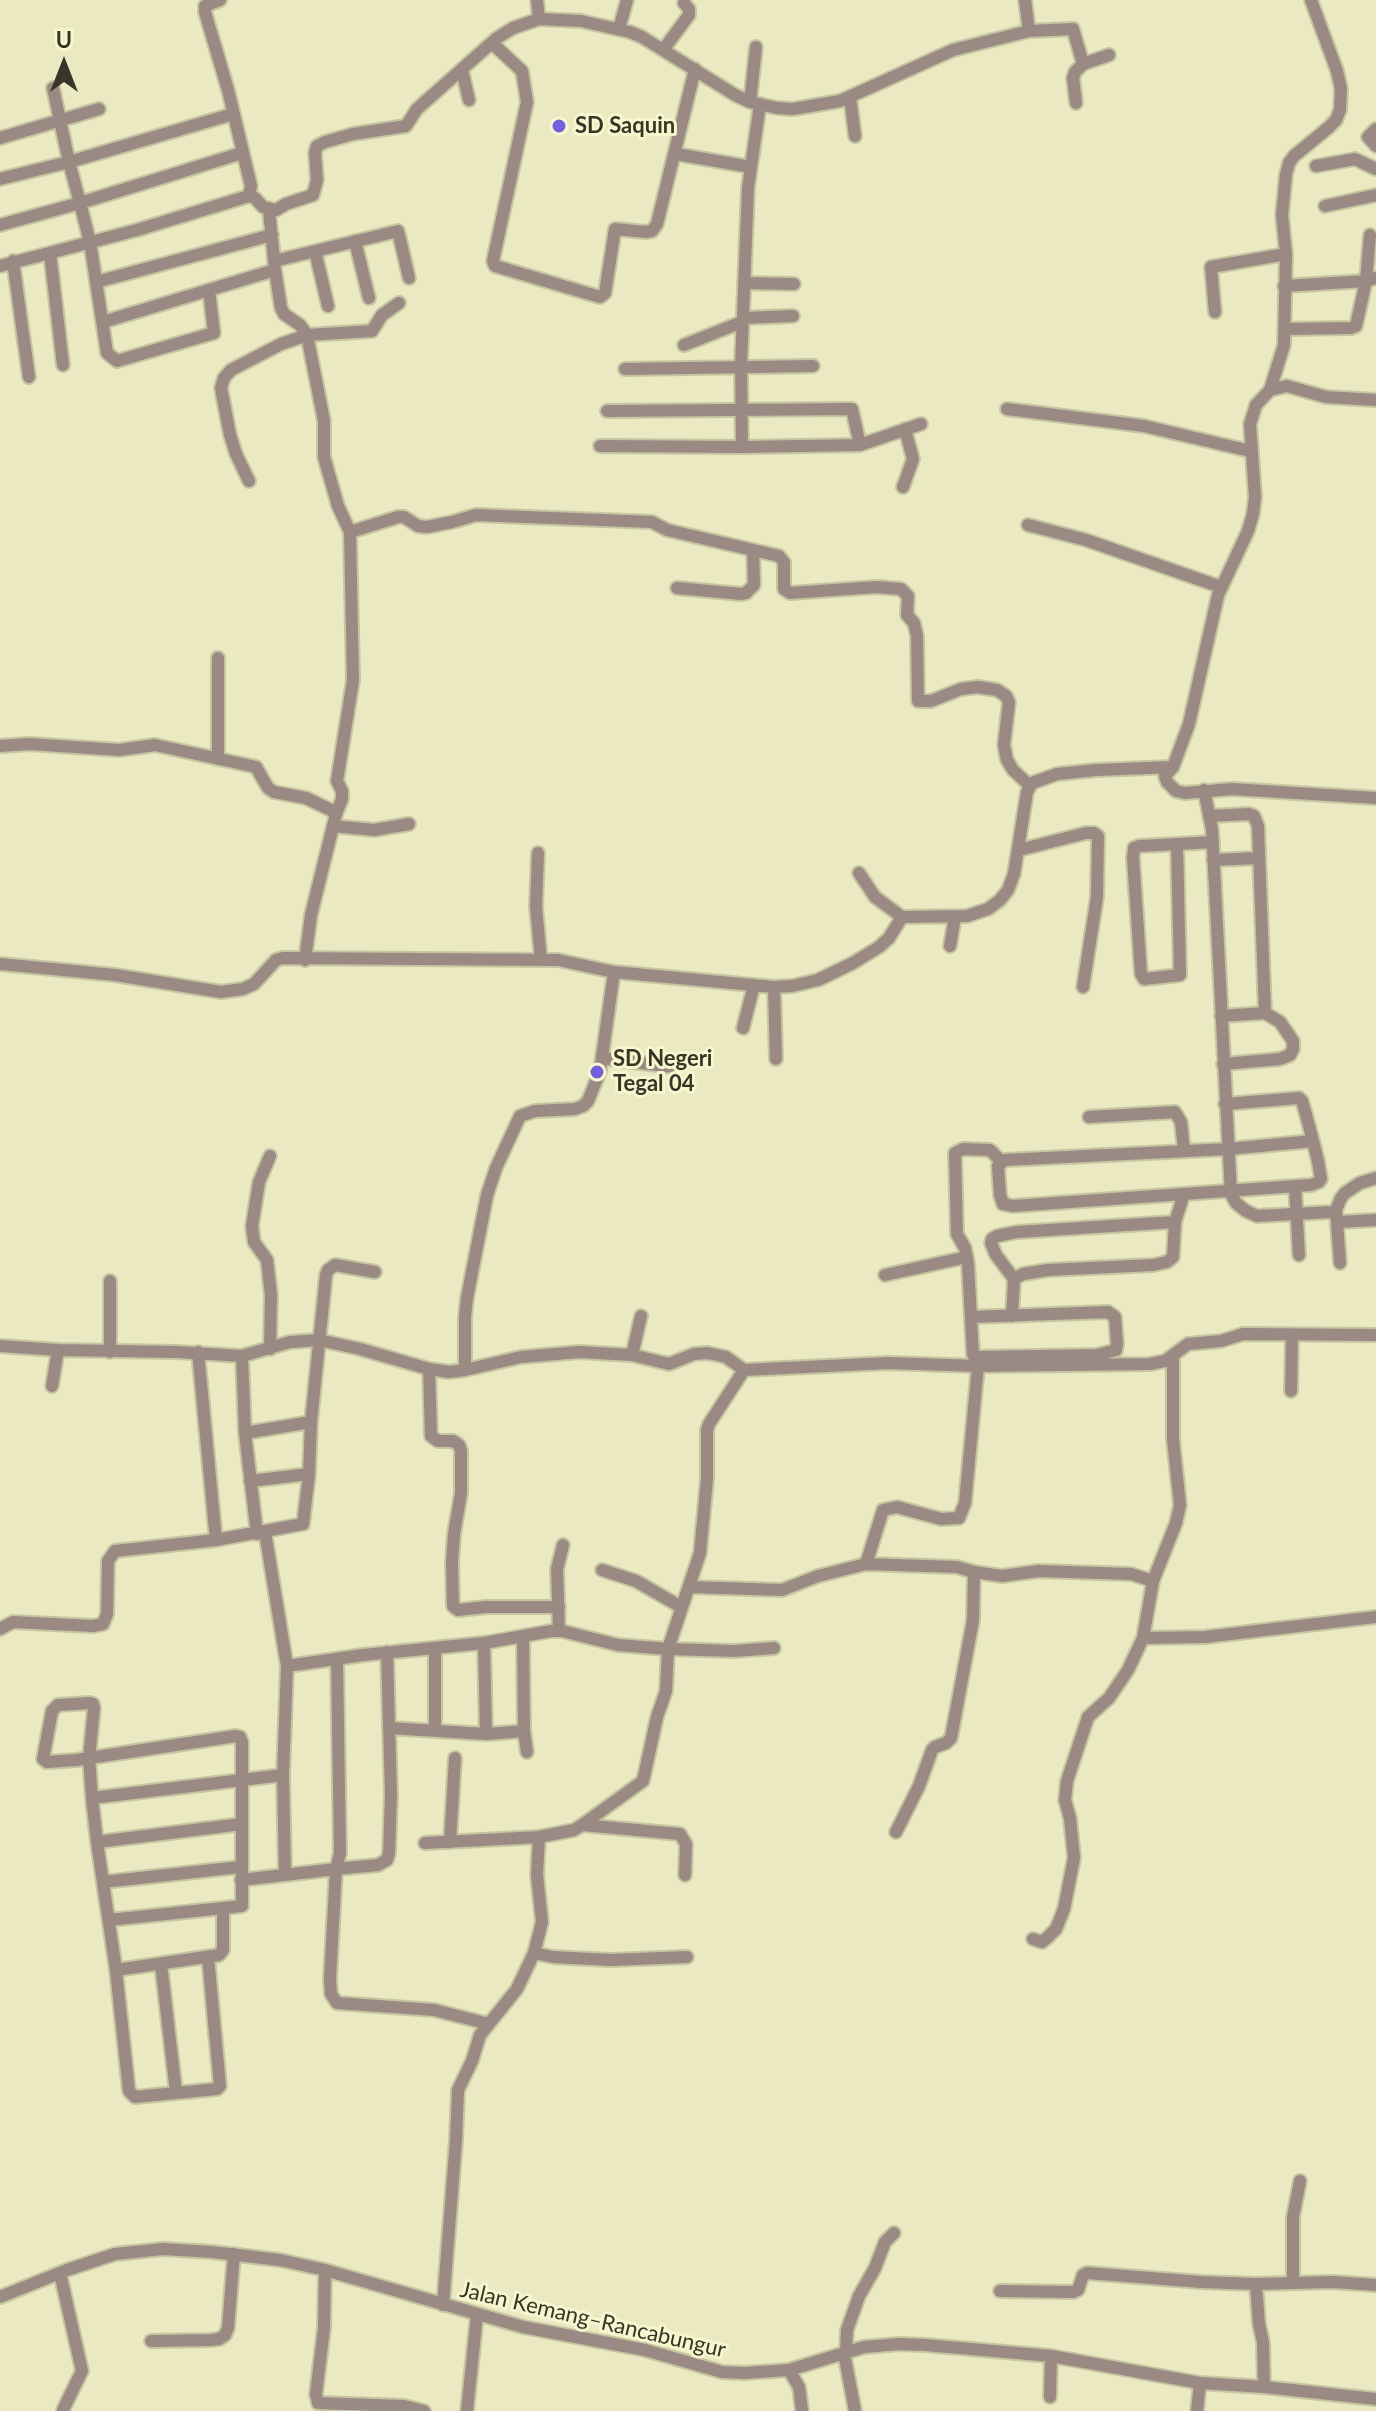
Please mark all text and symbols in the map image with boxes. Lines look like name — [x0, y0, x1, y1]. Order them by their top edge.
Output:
north arrow — [24, 24, 104, 104]
text: U — [56, 26, 72, 53]
place label: SD Saquin — [575, 113, 675, 139]
marker: SD Saquin — [550, 117, 568, 135]
place label: SD Negeri Tegal 04 — [613, 1046, 712, 1098]
marker: SD Negeri Tegal 04 — [588, 1063, 606, 1081]
street label: Jalan Kemang–Rancabungur — [458, 2277, 728, 2363]

